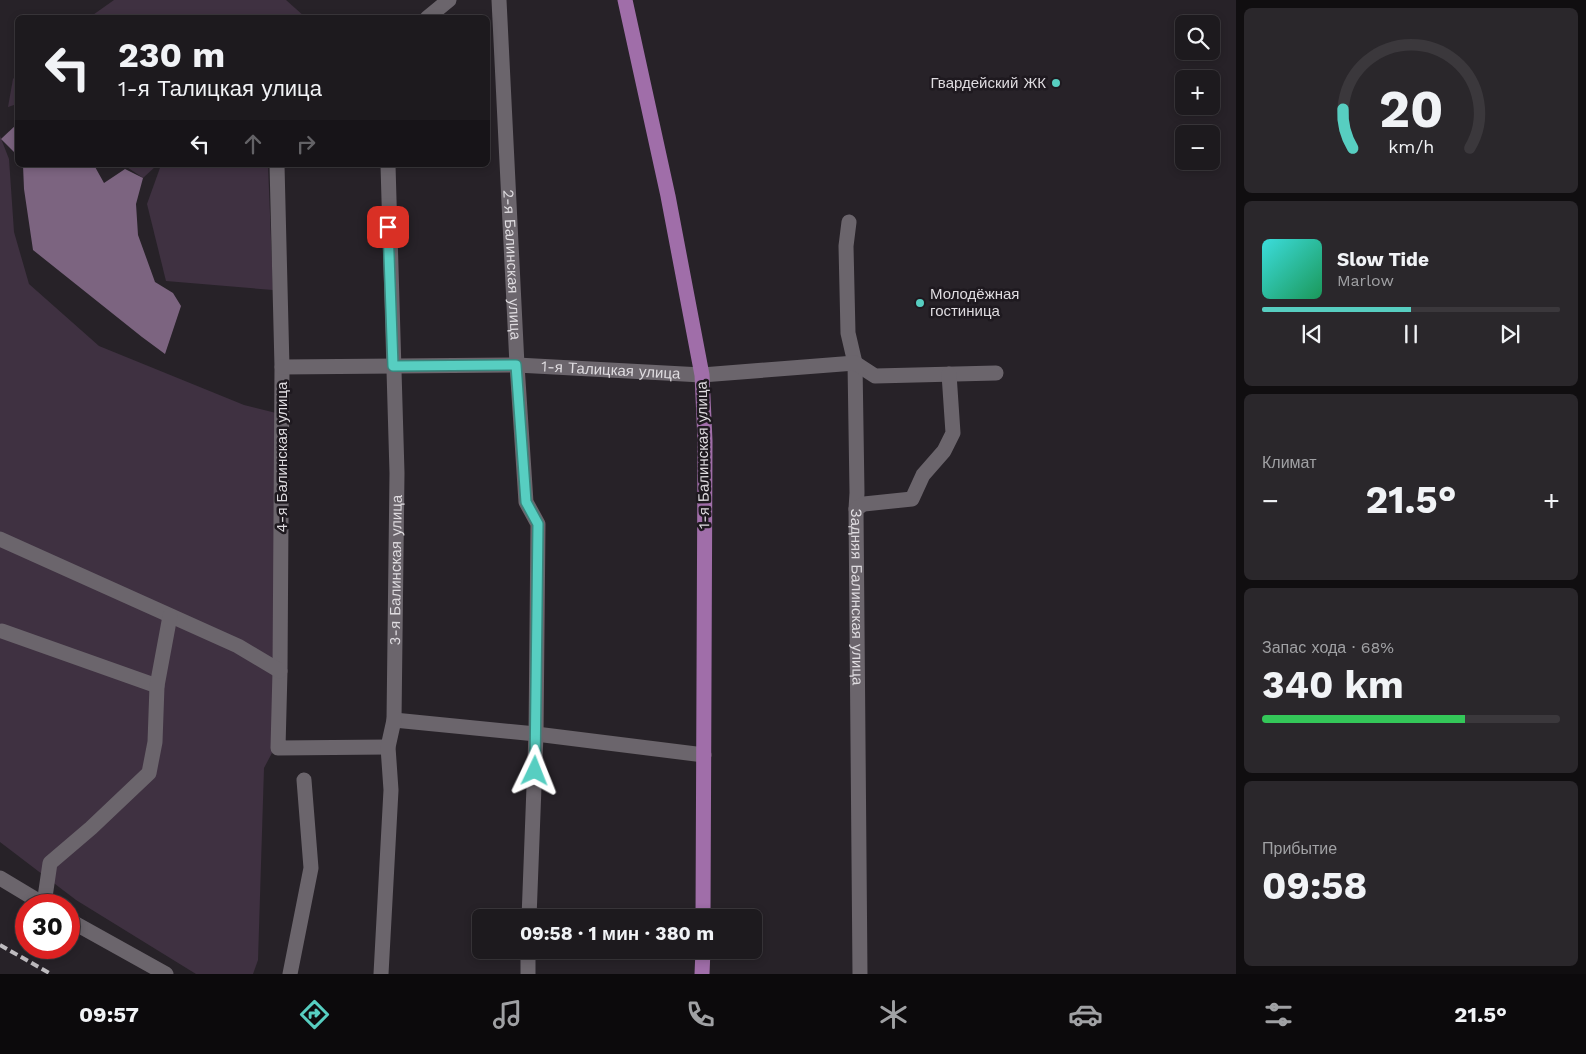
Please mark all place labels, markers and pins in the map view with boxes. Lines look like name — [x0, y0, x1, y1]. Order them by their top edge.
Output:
place label: Гвардейский ЖК — [931, 74, 1046, 92]
marker: Гвардейский ЖК — [1050, 77, 1062, 89]
pin — [367, 206, 409, 248]
place label: Молодёжная гостиница — [930, 285, 1020, 320]
marker: Молодёжная гостиница — [914, 297, 926, 309]

